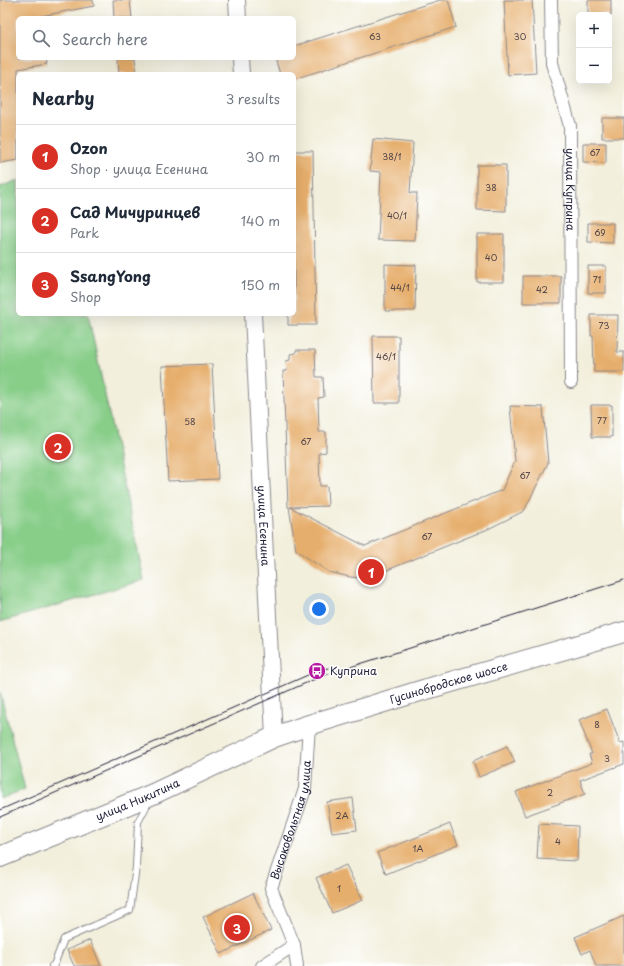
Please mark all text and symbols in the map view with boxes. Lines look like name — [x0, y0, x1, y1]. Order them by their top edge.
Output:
map controls — [576, 12, 612, 84]
button: + — [576, 12, 612, 48]
search box — [16, 16, 296, 60]
icon: search — [30, 27, 52, 49]
text: Search here — [62, 27, 148, 50]
house number: 63 — [369, 29, 381, 43]
house number: 30 — [514, 29, 527, 43]
button: − — [576, 48, 612, 84]
text: Nearby — [32, 85, 94, 111]
text: 3 results — [226, 89, 280, 108]
text: Ozon — [70, 136, 108, 159]
house number: 67 — [589, 145, 601, 159]
text: 1 — [42, 147, 48, 166]
text: 30 m — [246, 147, 280, 166]
street label: улица Куприна — [562, 148, 579, 231]
house number: 38/1 — [382, 149, 402, 163]
text: Shop · улица Есенина — [70, 159, 208, 178]
house number: 38 — [485, 180, 497, 194]
text: Сад Мичуринцев — [70, 200, 200, 223]
house number: 40/1 — [387, 208, 407, 222]
text: 2 — [40, 211, 50, 230]
text: 140 m — [241, 211, 280, 230]
text: Park — [70, 223, 99, 242]
house number: 69 — [594, 225, 606, 239]
house number: 40 — [485, 250, 498, 264]
text: SsangYong — [70, 264, 151, 287]
house number: 71 — [593, 272, 601, 286]
text: 3 — [41, 275, 49, 294]
text: 150 m — [241, 275, 280, 294]
house number: 44/1 — [390, 280, 410, 294]
house number: 42 — [536, 282, 548, 296]
text: Shop — [70, 287, 101, 306]
house number: 73 — [599, 318, 609, 332]
house number: 46/1 — [376, 349, 396, 363]
house number: 77 — [597, 413, 607, 427]
house number: 58 — [184, 414, 196, 428]
pin: 2 — [45, 432, 71, 462]
house number: 67 — [300, 434, 312, 448]
house number: 67 — [519, 468, 531, 482]
street label: улица Есенина — [254, 485, 275, 567]
house number: 67 — [421, 529, 433, 543]
pin: 1 — [358, 557, 384, 587]
your location — [309, 599, 329, 619]
street label: Гусинобродское шоссе — [387, 657, 510, 708]
bus stop icon: Куприна — [307, 661, 327, 681]
place label: Куприна — [330, 662, 377, 679]
house number: 8 — [594, 717, 600, 731]
house number: 3 — [604, 751, 610, 765]
street label: Высоковольтная улица — [265, 760, 315, 882]
street label: улица Никитина — [93, 774, 182, 825]
house number: 2 — [547, 785, 553, 799]
house number: 2А — [335, 808, 349, 822]
house number: 4 — [555, 834, 561, 848]
house number: 1А — [413, 841, 424, 855]
house number: 1 — [337, 881, 341, 895]
pin: 3 — [224, 913, 250, 943]

